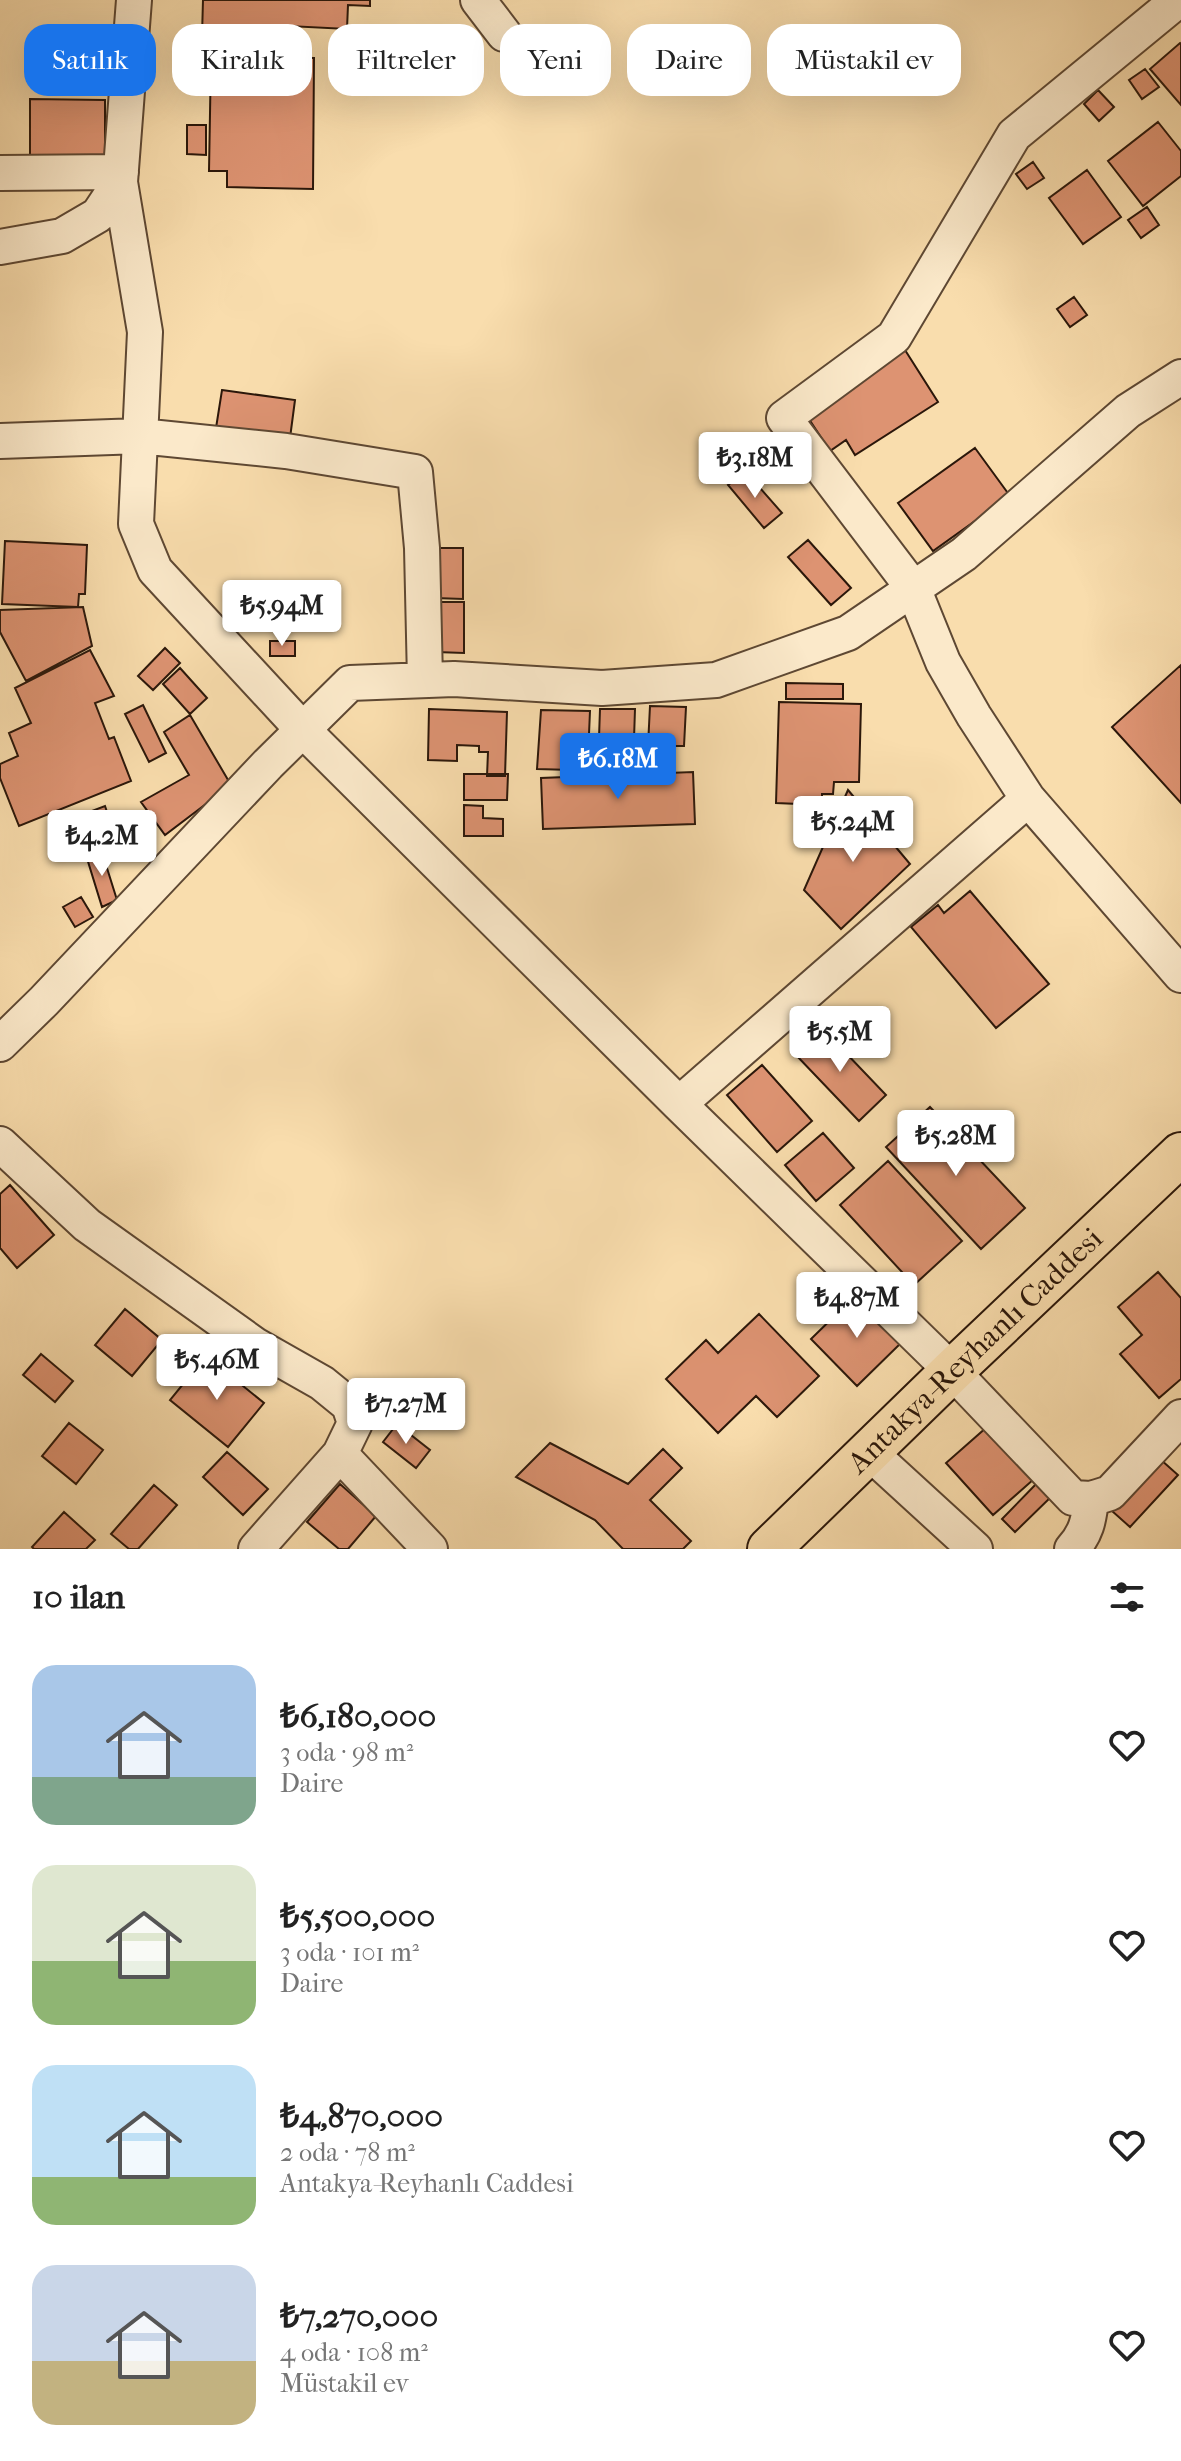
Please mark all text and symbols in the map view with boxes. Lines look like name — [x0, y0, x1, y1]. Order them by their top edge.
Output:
chip: Satılık — [24, 24, 156, 96]
chip: Kiralık — [172, 24, 312, 96]
chip: Filtreler — [328, 24, 484, 96]
chip: Yeni — [500, 24, 611, 96]
chip: Daire — [627, 24, 751, 96]
chip: Müstakil ev — [767, 24, 961, 96]
pin: ₺3.18M — [690, 432, 820, 500]
text: ₺3.18M — [717, 442, 793, 473]
pin: ₺5.94M — [217, 580, 347, 648]
text: ₺5.94M — [240, 590, 324, 621]
pin: ₺6.18M — [553, 733, 683, 801]
text: ₺6.18M — [578, 743, 658, 774]
pin: ₺5.24M — [788, 796, 918, 864]
text: ₺5.24M — [811, 806, 895, 837]
pin: ₺4.2M — [46, 810, 158, 878]
text: ₺4.2M — [65, 820, 139, 851]
pin: ₺5.5M — [784, 1006, 896, 1074]
text: ₺5.5M — [807, 1016, 873, 1047]
pin: ₺5.28M — [891, 1110, 1021, 1178]
text: ₺5.28M — [915, 1120, 997, 1151]
street label: Antakya-Reyhanlı Caddesi — [840, 1221, 1110, 1481]
pin: ₺4.87M — [792, 1272, 922, 1340]
text: ₺4.87M — [814, 1282, 900, 1313]
pin: ₺5.46M — [152, 1334, 282, 1402]
text: ₺5.46M — [175, 1344, 260, 1375]
pin: ₺7.27M — [341, 1378, 471, 1446]
text: ₺7.27M — [365, 1388, 447, 1419]
icon: filters — [1105, 1575, 1149, 1619]
text: 10 ilan — [32, 1577, 125, 1617]
text: ₺6,180,000 — [280, 1696, 436, 1736]
icon: home — [96, 1697, 192, 1793]
icon: heart — [1105, 1723, 1149, 1767]
text: 3 oda · 98 m² — [280, 1737, 413, 1768]
text: Daire — [280, 1768, 343, 1799]
text: ₺5,500,000 — [280, 1896, 435, 1936]
icon: home — [96, 1897, 192, 1993]
icon: heart — [1105, 1923, 1149, 1967]
text: 3 oda · 101 m² — [280, 1937, 419, 1968]
text: Daire — [280, 1968, 343, 1999]
text: ₺4,870,000 — [280, 2096, 443, 2136]
icon: home — [96, 2097, 192, 2193]
icon: heart — [1105, 2123, 1149, 2167]
text: 2 oda · 78 m² — [280, 2137, 415, 2168]
text: Antakya-Reyhanlı Caddesi — [280, 2168, 574, 2199]
text: ₺7,270,000 — [280, 2296, 438, 2336]
icon: home — [96, 2297, 192, 2393]
icon: heart — [1105, 2323, 1149, 2367]
text: 4 oda · 108 m² — [280, 2337, 428, 2368]
text: Müstakil ev — [280, 2368, 409, 2399]

